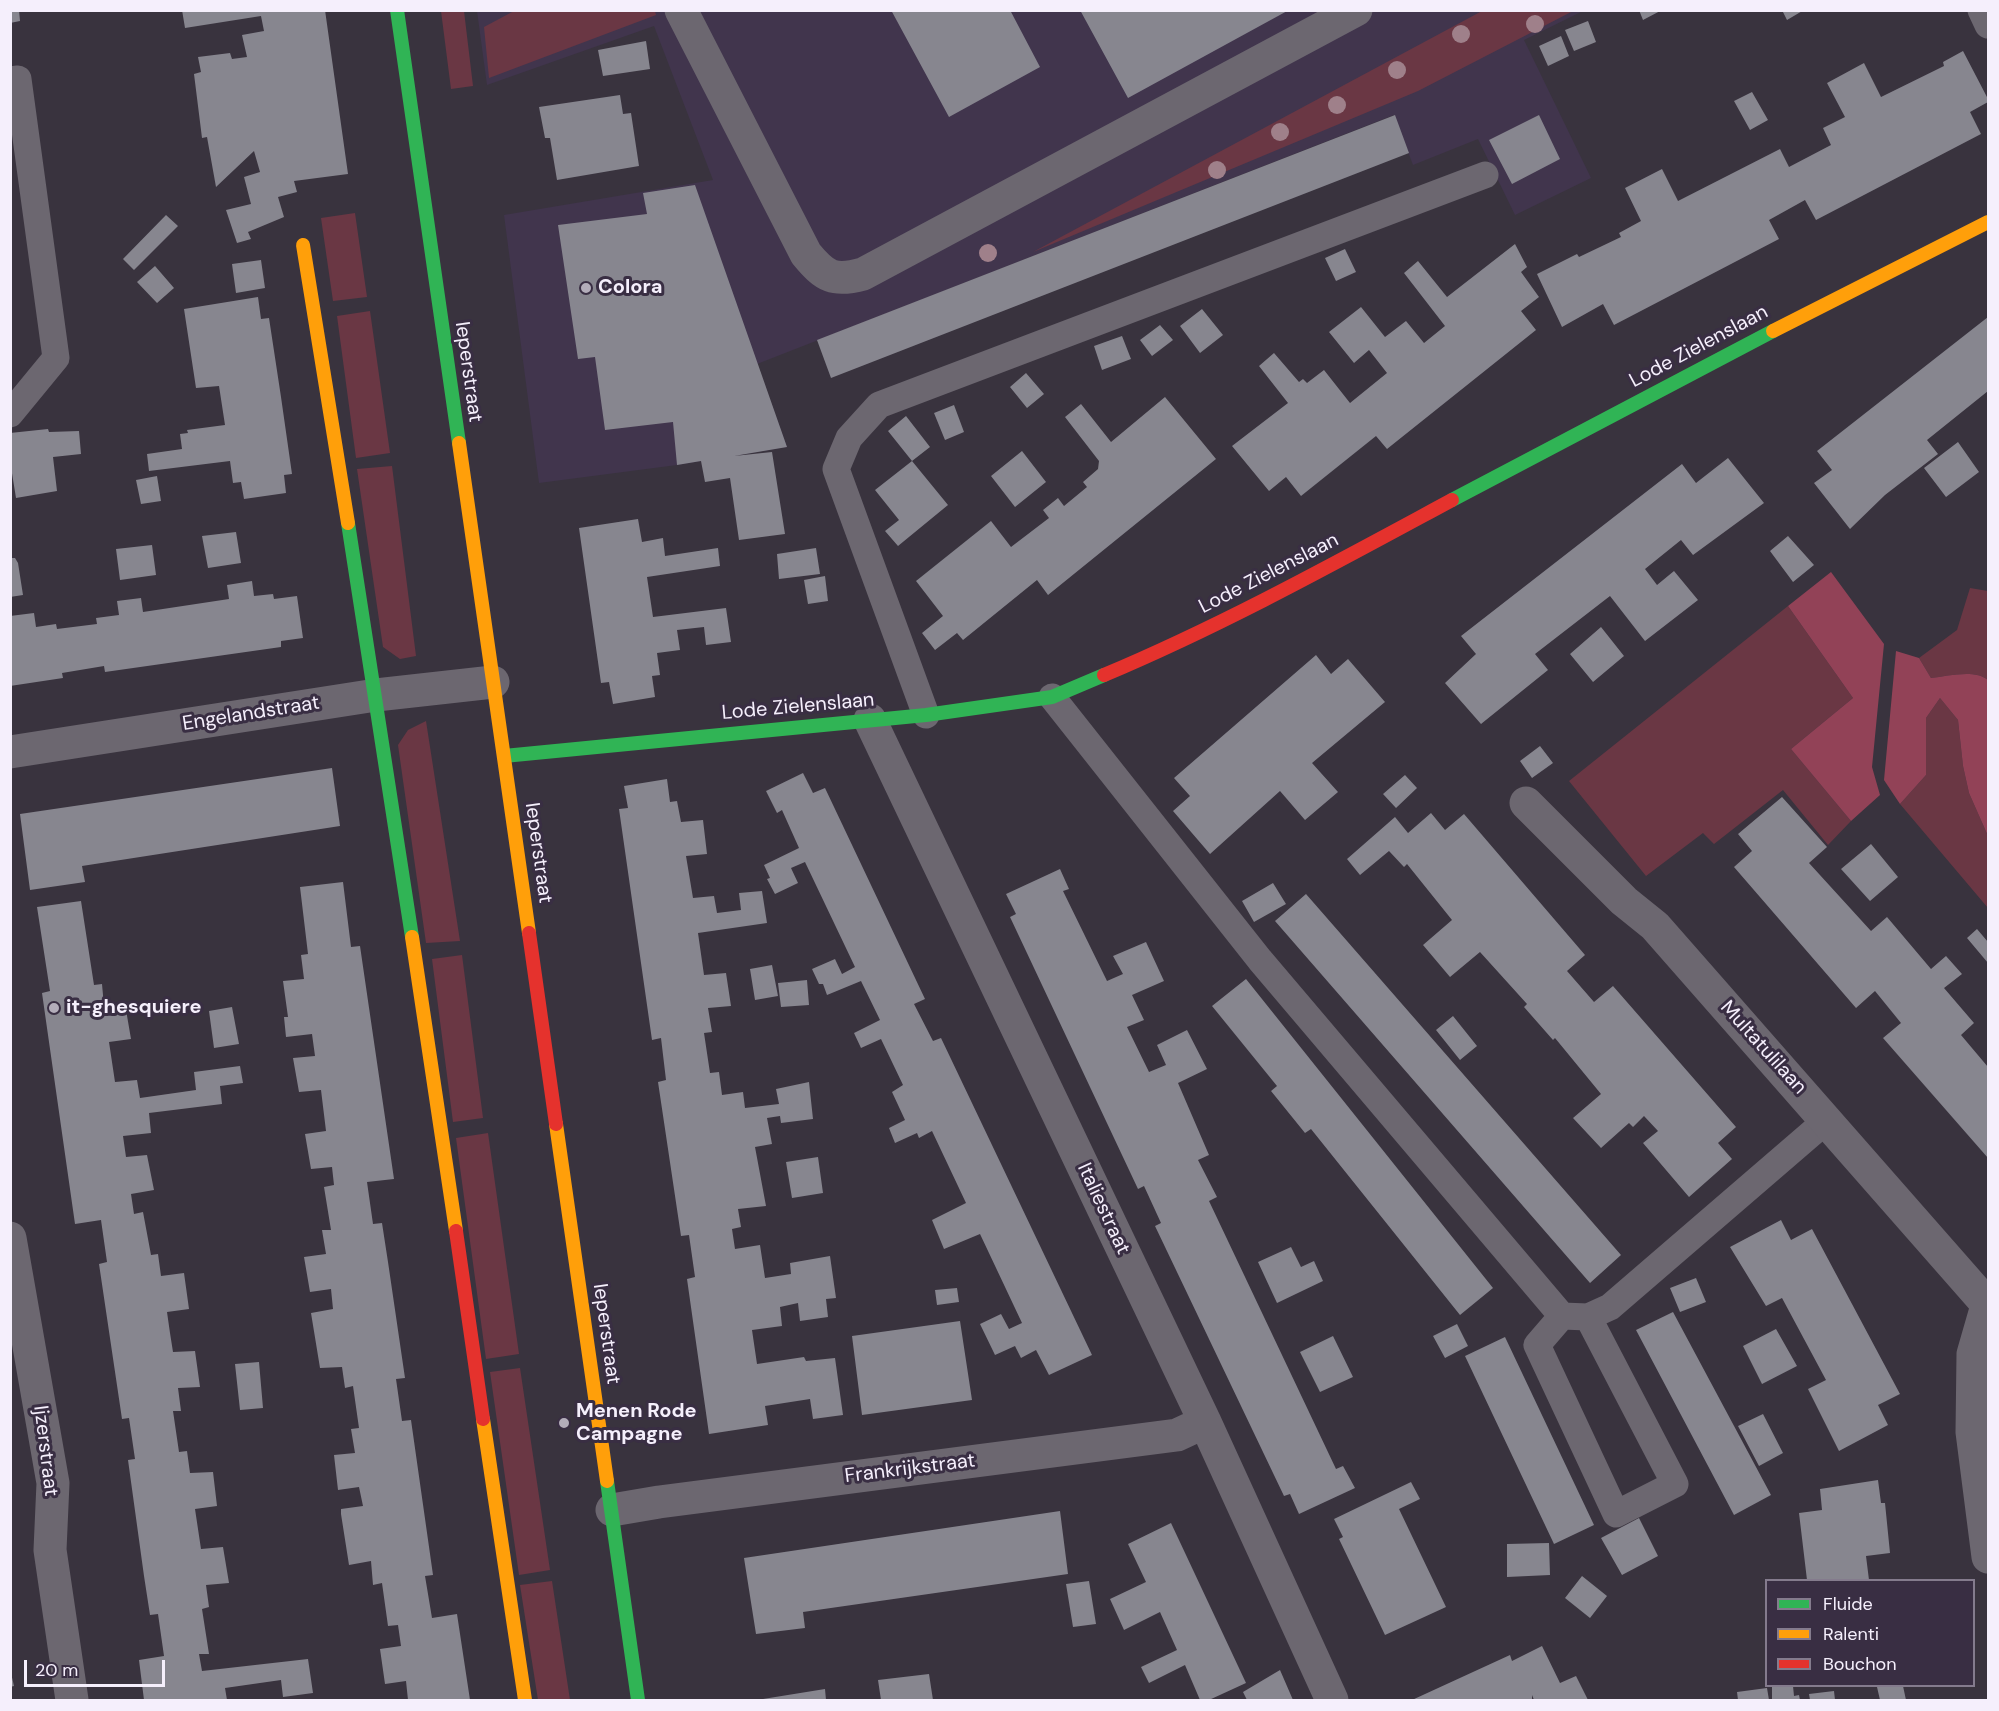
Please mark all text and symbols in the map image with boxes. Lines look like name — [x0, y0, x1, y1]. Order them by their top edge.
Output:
place label: Colora — [598, 276, 662, 300]
marker: Colora — [579, 281, 593, 295]
street label: Lode Zielenslaan — [1626, 300, 1772, 394]
street label: Ieperstraat — [449, 320, 487, 424]
street label: Lode Zielenslaan — [1195, 529, 1343, 619]
street label: Lode Zielenslaan — [721, 688, 875, 726]
street label: Engelandstraat — [181, 691, 321, 737]
street label: Ieperstraat — [519, 801, 557, 905]
place label: it-ghesquiere — [66, 996, 202, 1020]
street label: Multatulilaan — [1715, 996, 1811, 1100]
marker: it-ghesquiere — [47, 1001, 61, 1015]
street label: Italiestraat — [1071, 1159, 1135, 1259]
street label: Ieperstraat — [587, 1282, 625, 1386]
place label: Menen Rode Campagne — [576, 1400, 697, 1447]
street label: Ijzerstraat — [28, 1404, 62, 1498]
marker: Menen Rode Campagne — [557, 1416, 571, 1430]
street label: Frankrijkstraat — [843, 1449, 977, 1489]
legend — [1765, 1579, 1975, 1687]
text: Fluide — [1823, 1592, 1873, 1616]
text: Ralenti — [1823, 1622, 1879, 1646]
scale bar — [27, 1648, 168, 1686]
text: Bouchon — [1823, 1652, 1897, 1676]
text: 20 m — [35, 1658, 78, 1682]

